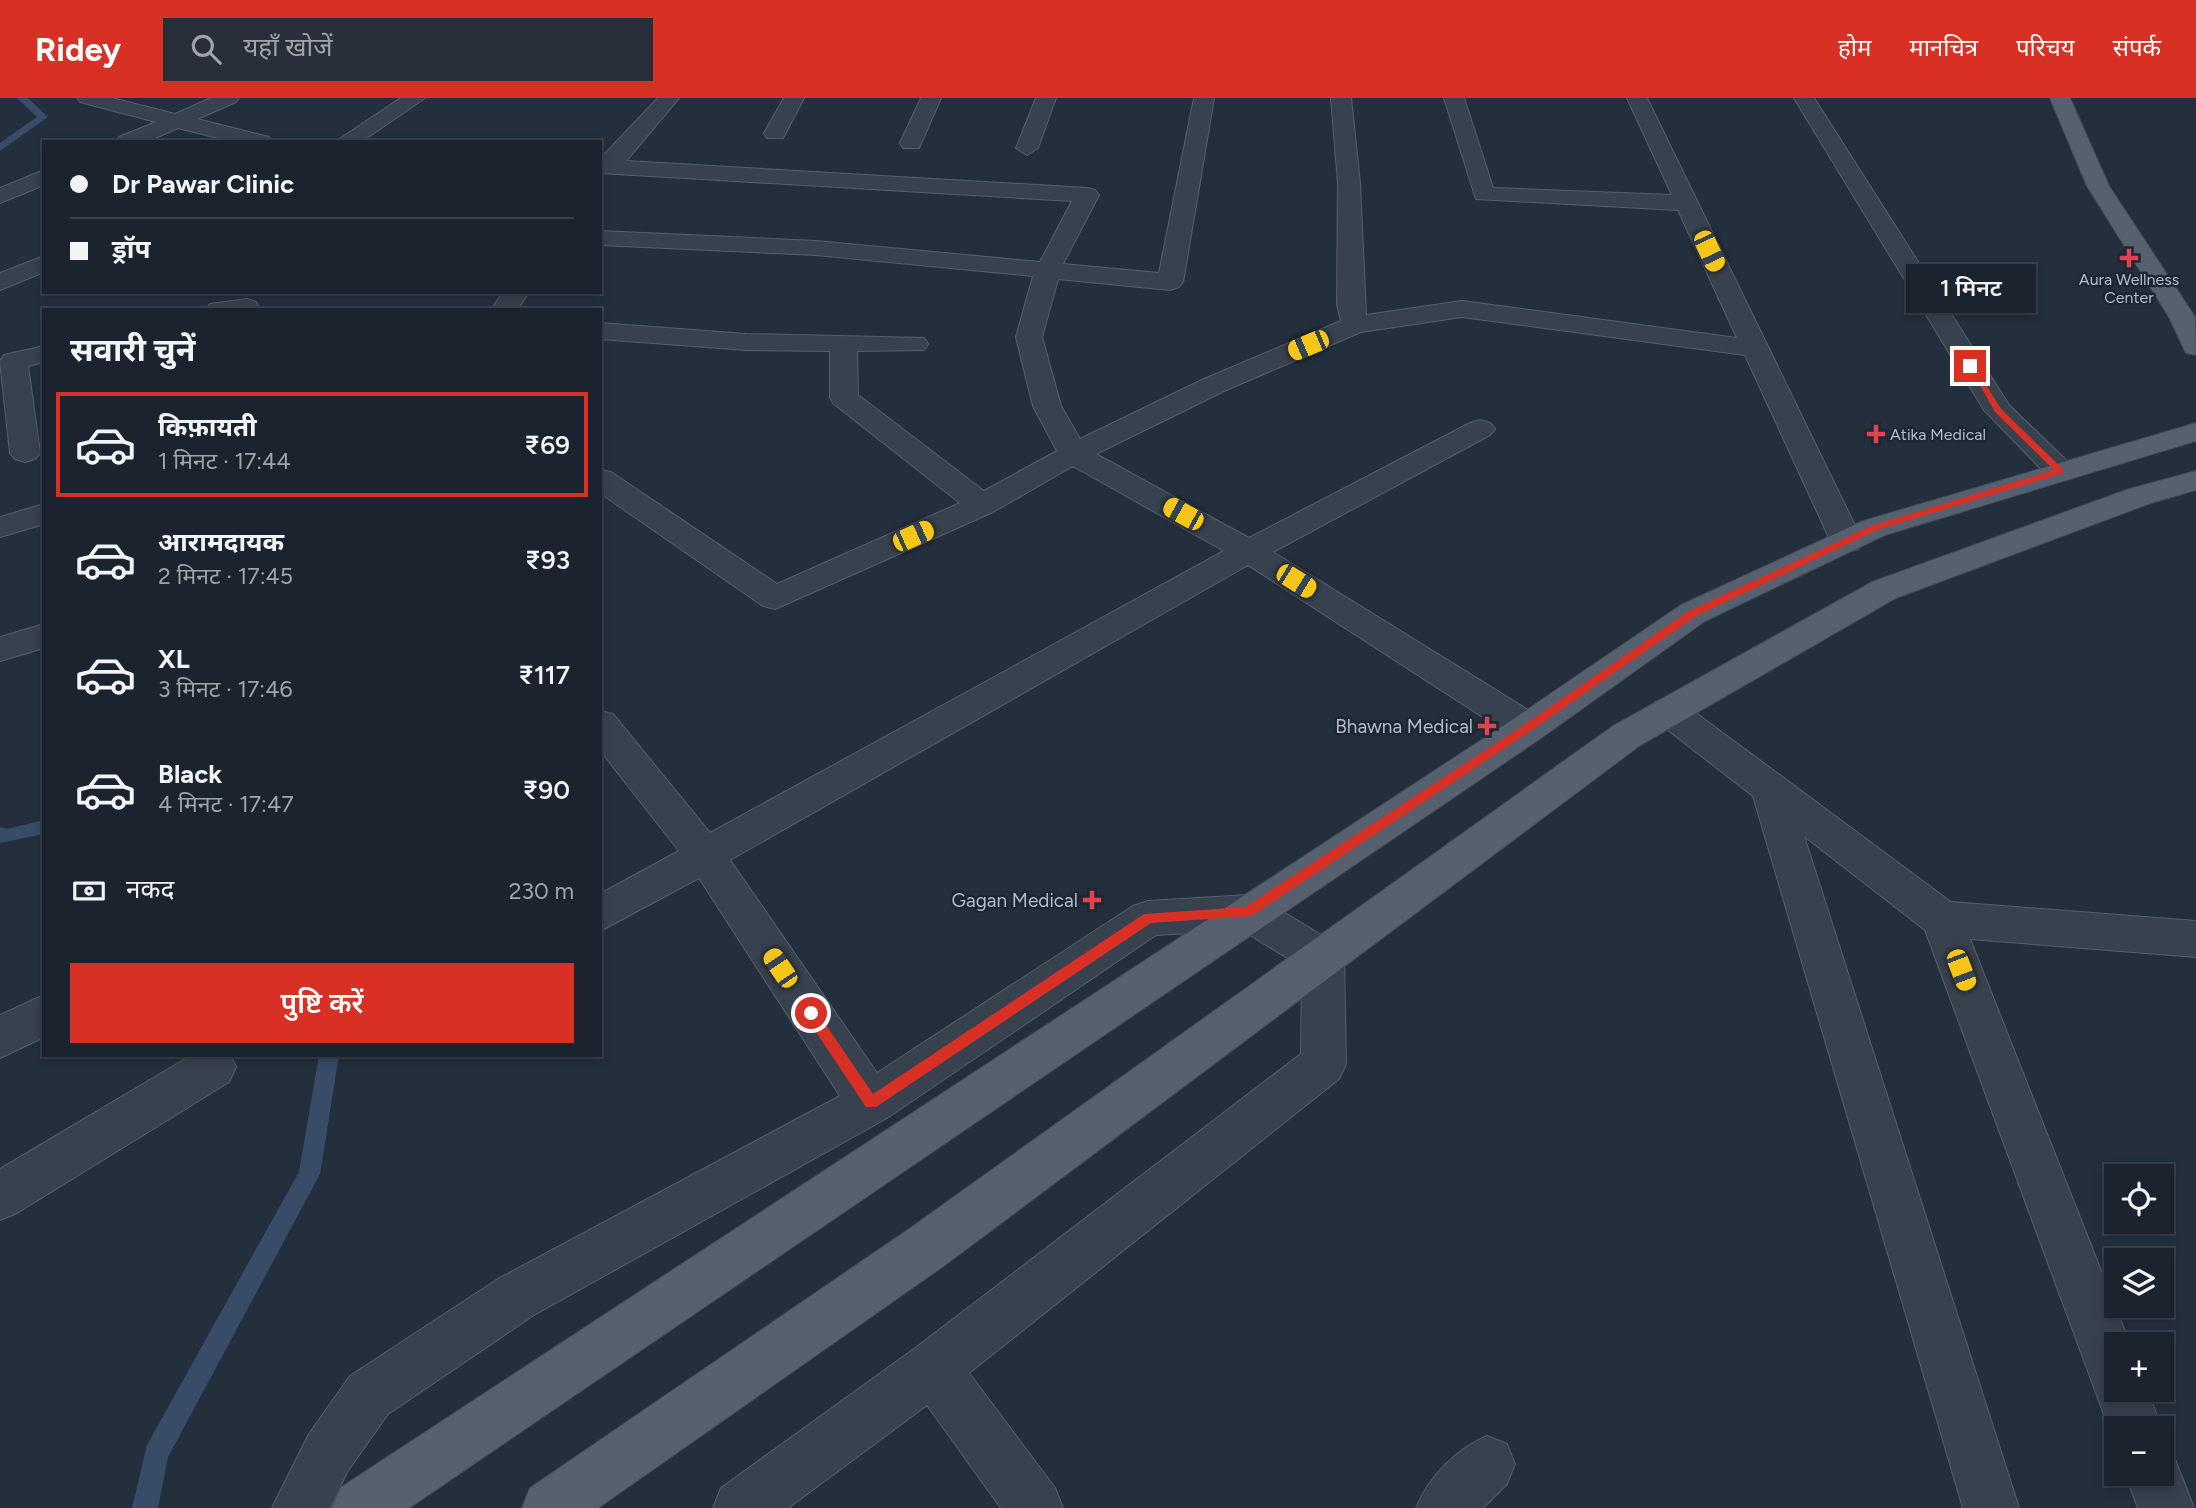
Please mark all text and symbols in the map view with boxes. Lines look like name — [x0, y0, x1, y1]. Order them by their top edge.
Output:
search box — [163, 18, 653, 81]
text: Ridey — [35, 30, 121, 69]
icon: search — [187, 30, 225, 68]
text: यहाँ खोजें — [243, 31, 332, 63]
text: होम — [1838, 33, 1871, 62]
text: मानचित्र — [1909, 33, 1978, 62]
text: परिचय — [2016, 33, 2075, 62]
text: संपर्क — [2113, 33, 2161, 62]
text: Dr Pawar Clinic — [112, 168, 294, 200]
car — [1691, 228, 1728, 274]
text: ड्रॉप — [112, 233, 150, 265]
marker: Aura Wellness Center — [2121, 250, 2137, 266]
callout: 1 मिनट — [1905, 264, 2035, 314]
place label: Aura Wellness Center — [2079, 270, 2179, 307]
text: 1 मिनट — [1940, 274, 2002, 302]
car — [1285, 327, 1332, 363]
text: सवारी चुनें — [70, 331, 195, 369]
route end — [1954, 350, 1986, 382]
text: किफ़ायती — [158, 411, 257, 443]
icon: car — [74, 413, 137, 476]
place label: Atika Medical — [1890, 425, 1986, 444]
marker: Atika Medical — [1868, 426, 1884, 442]
text: ₹69 — [524, 429, 570, 461]
text: 1 मिनट · 17:44 — [158, 447, 291, 475]
car — [1160, 495, 1207, 533]
car — [890, 518, 937, 554]
text: आरामदायक — [158, 526, 284, 558]
icon: car — [74, 528, 137, 591]
text: ₹93 — [525, 544, 570, 576]
car — [1273, 561, 1320, 601]
text: 2 मिनट · 17:45 — [158, 562, 293, 590]
icon: car — [74, 643, 137, 706]
text: XL — [158, 643, 190, 675]
text: ₹117 — [518, 659, 570, 691]
text: 3 मिनट · 17:46 — [158, 675, 292, 703]
place label: Bhawna Medical — [1335, 715, 1473, 738]
marker: Bhawna Medical — [1479, 718, 1495, 734]
icon: car — [74, 758, 137, 821]
text: Black — [158, 758, 222, 790]
text: ₹90 — [522, 774, 570, 806]
text: 4 मिनट · 17:47 — [158, 790, 294, 818]
icon: cash — [70, 872, 108, 910]
text: नकद — [126, 873, 174, 905]
text: 230 m — [509, 877, 574, 905]
place label: Gagan Medical — [952, 889, 1078, 912]
marker: Gagan Medical — [1084, 892, 1100, 908]
car — [760, 945, 801, 991]
car — [1944, 947, 1979, 993]
button: पुष्टि करें — [70, 963, 574, 1043]
route start — [795, 997, 827, 1029]
map controls — [2104, 1164, 2174, 1486]
button: locate — [2104, 1164, 2174, 1234]
button: layers — [2104, 1248, 2174, 1318]
button: + — [2104, 1332, 2174, 1402]
button: − — [2104, 1416, 2174, 1486]

